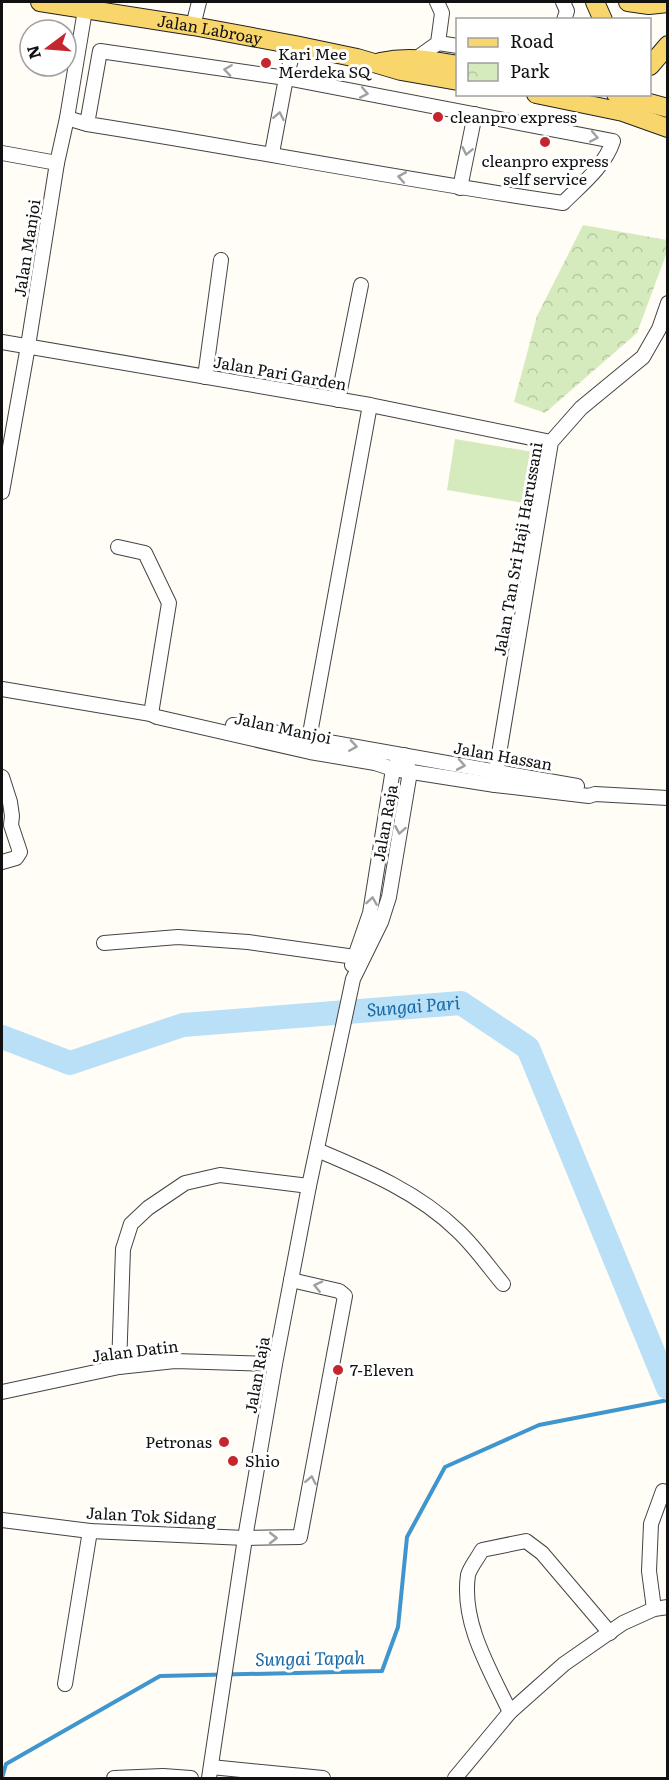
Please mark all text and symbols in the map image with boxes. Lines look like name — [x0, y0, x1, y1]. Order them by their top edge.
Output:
street label: Jalan Labroay — [156, 8, 265, 50]
north arrow — [18, 18, 78, 78]
legend — [456, 18, 651, 96]
text: Road — [510, 27, 554, 54]
place label: Kari Mee Merdeka SQ — [278, 41, 373, 83]
text: N — [19, 43, 46, 62]
marker: Kari Mee Merdeka SQ — [259, 56, 273, 70]
text: Park — [510, 57, 551, 84]
one-way arrow — [223, 64, 232, 76]
one-way arrow — [359, 86, 369, 99]
place label: cleanpro express — [450, 104, 577, 128]
marker: cleanpro express — [431, 110, 445, 124]
one-way arrow — [272, 111, 285, 121]
one-way arrow — [589, 130, 599, 143]
marker: cleanpro express self service — [538, 135, 552, 149]
one-way arrow — [461, 146, 474, 156]
place label: cleanpro express self service — [482, 148, 608, 190]
one-way arrow — [397, 171, 407, 184]
street label: Jalan Manjoi — [6, 197, 46, 298]
street label: Jalan Pari Garden — [212, 348, 349, 396]
street label: Jalan Tan Sri Haji Harussani — [486, 440, 548, 658]
street label: Jalan Manjoi — [232, 705, 334, 749]
street label: Jalan Hassan — [452, 735, 555, 776]
one-way arrow — [348, 740, 358, 752]
one-way arrow — [456, 759, 466, 771]
street label: Jalan Raja — [365, 782, 403, 863]
one-way arrow — [395, 825, 407, 834]
one-way arrow — [365, 897, 378, 907]
water label: Sungai Pari — [365, 988, 461, 1022]
one-way arrow — [313, 1281, 323, 1294]
street label: Jalan Datin — [90, 1333, 180, 1367]
street label: Jalan Raja — [237, 1334, 275, 1415]
place label: 7-Eleven — [350, 1357, 414, 1381]
marker: 7-Eleven — [331, 1363, 345, 1377]
place label: Petronas — [145, 1429, 212, 1453]
marker: Petronas — [217, 1435, 231, 1449]
place label: Shio — [245, 1448, 280, 1472]
marker: Shio — [226, 1454, 240, 1468]
one-way arrow — [304, 1475, 317, 1485]
street label: Jalan Tok Sidang — [86, 1500, 217, 1530]
one-way arrow — [268, 1531, 277, 1544]
water label: Sungai Tapah — [255, 1643, 366, 1672]

